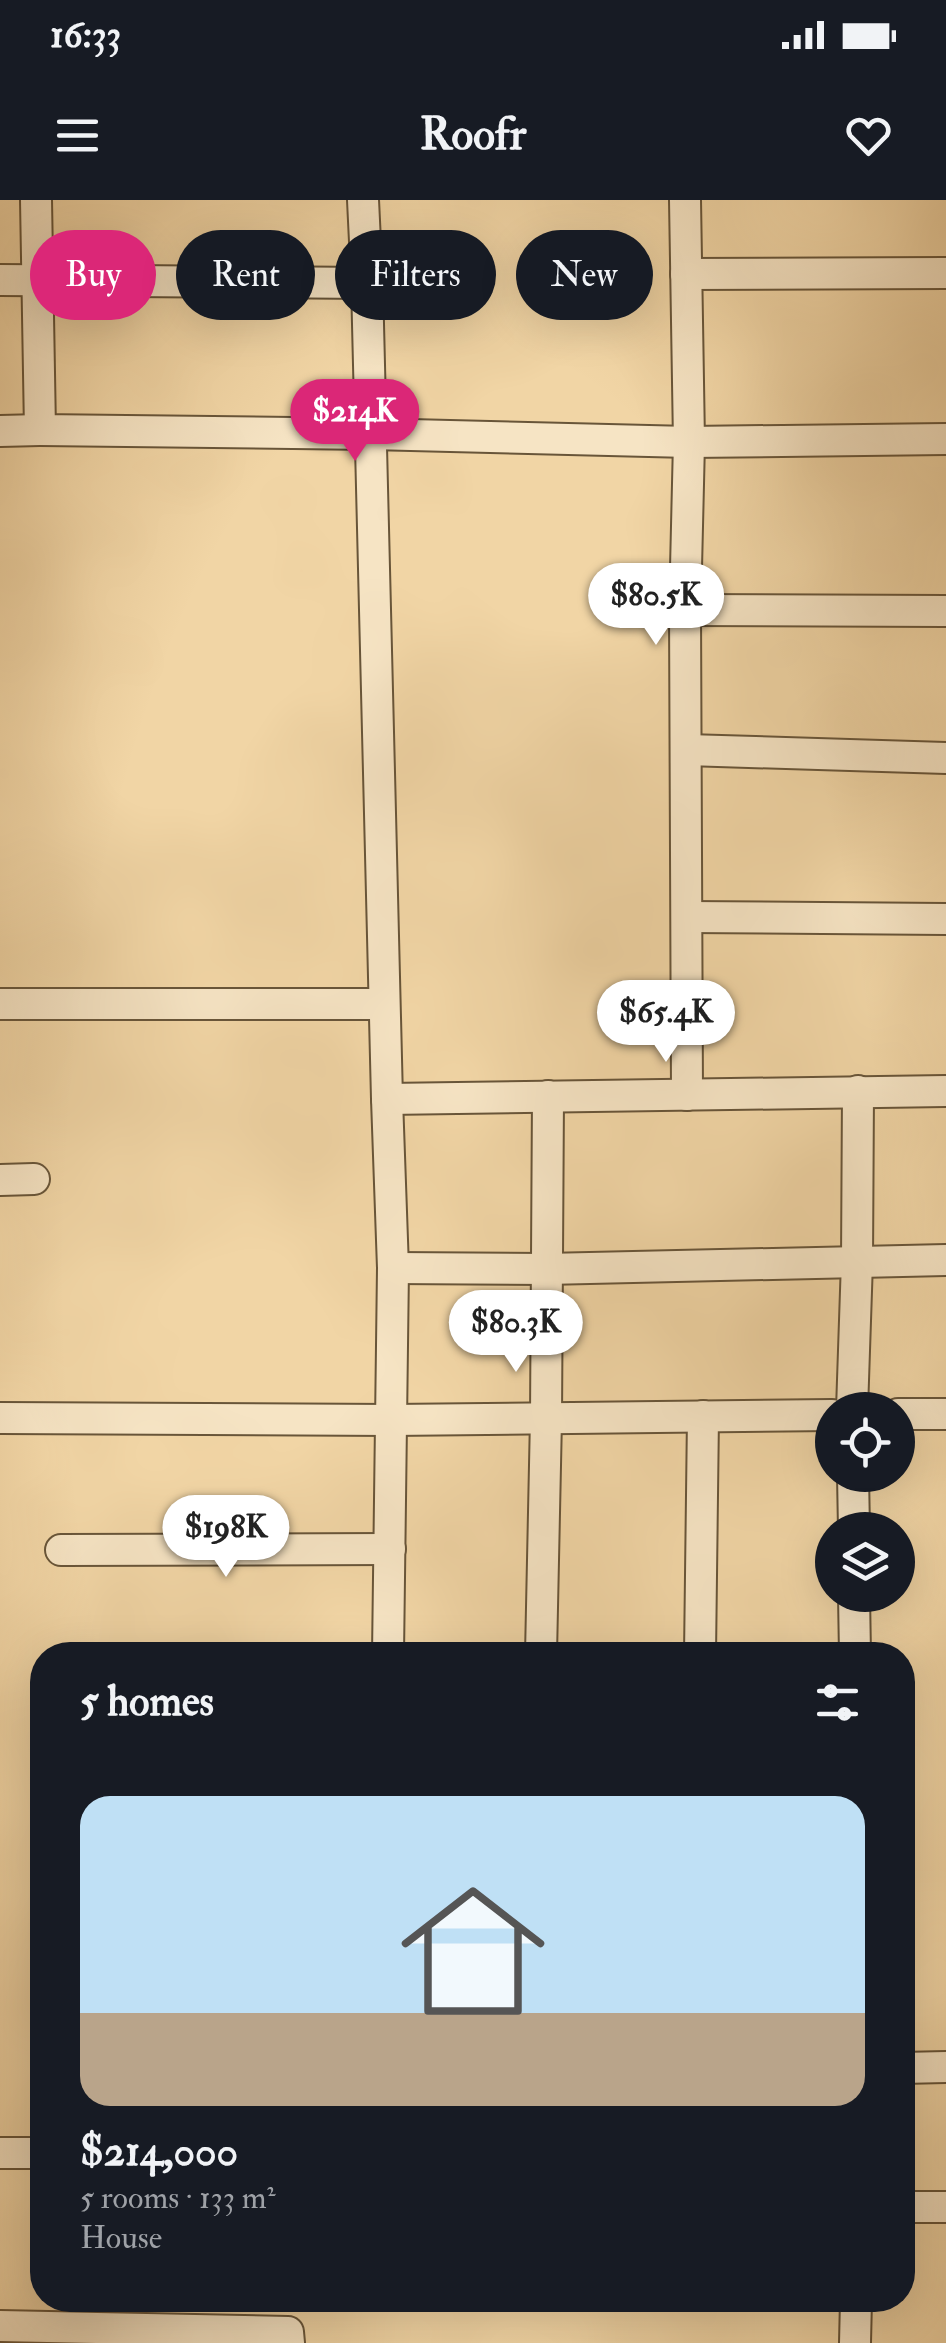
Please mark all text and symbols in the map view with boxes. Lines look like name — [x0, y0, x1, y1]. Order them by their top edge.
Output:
text: 16:33 — [50, 11, 121, 59]
text: Roofr — [420, 107, 526, 163]
icon: menu — [50, 108, 105, 163]
icon: heart — [841, 108, 896, 163]
chip: Buy — [30, 230, 156, 320]
chip: Rent — [176, 230, 315, 320]
chip: Filters — [335, 230, 496, 320]
chip: New — [516, 230, 653, 320]
pin: $214K — [285, 379, 425, 464]
text: $214K — [312, 391, 398, 431]
pin: $80.5K — [575, 563, 737, 648]
text: $80.5K — [610, 575, 702, 615]
pin: $65.4K — [585, 980, 747, 1065]
text: $65.4K — [619, 992, 713, 1032]
pin: $80.3K — [435, 1290, 597, 1375]
text: $80.3K — [471, 1302, 561, 1342]
map controls — [815, 1392, 915, 1612]
button: locate — [815, 1392, 915, 1492]
pin: $198K — [156, 1495, 296, 1580]
text: $198K — [184, 1507, 268, 1547]
button: layers — [815, 1512, 915, 1612]
icon: filters — [810, 1675, 865, 1730]
text: 5 homes — [80, 1676, 214, 1728]
icon: home — [383, 1861, 563, 2041]
text: $214,000 — [80, 2126, 238, 2178]
text: 5 rooms · 133 m² — [80, 2178, 276, 2218]
text: House — [80, 2218, 162, 2258]

